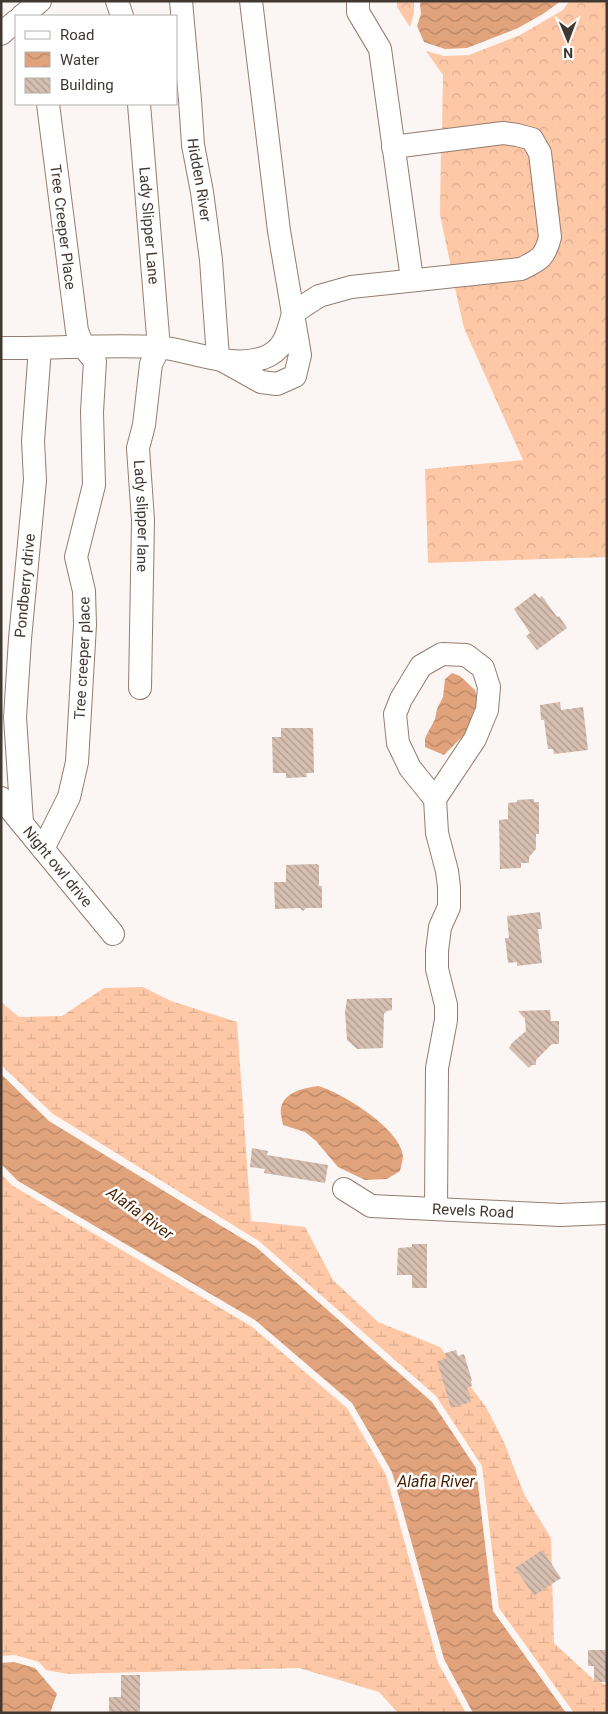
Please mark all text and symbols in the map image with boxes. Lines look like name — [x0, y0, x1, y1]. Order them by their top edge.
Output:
legend — [15, 15, 178, 105]
north arrow — [543, 15, 593, 65]
text: Road — [60, 26, 94, 44]
text: N — [563, 45, 573, 61]
text: Water — [60, 51, 99, 69]
text: Building — [60, 76, 114, 94]
street label: Hidden River — [184, 138, 215, 223]
street label: Tree Creeper Place — [46, 163, 80, 291]
street label: Lady Slipper Lane — [135, 166, 163, 285]
street label: Lady slipper lane — [130, 459, 152, 572]
street label: Pondberry drive — [11, 533, 39, 639]
street label: Tree creeper place — [70, 596, 94, 720]
street label: Night owl drive — [19, 823, 96, 911]
water label: Alafia River — [102, 1182, 178, 1244]
street label: Revels Road — [432, 1200, 514, 1222]
water label: Alafia River — [396, 1472, 476, 1491]

